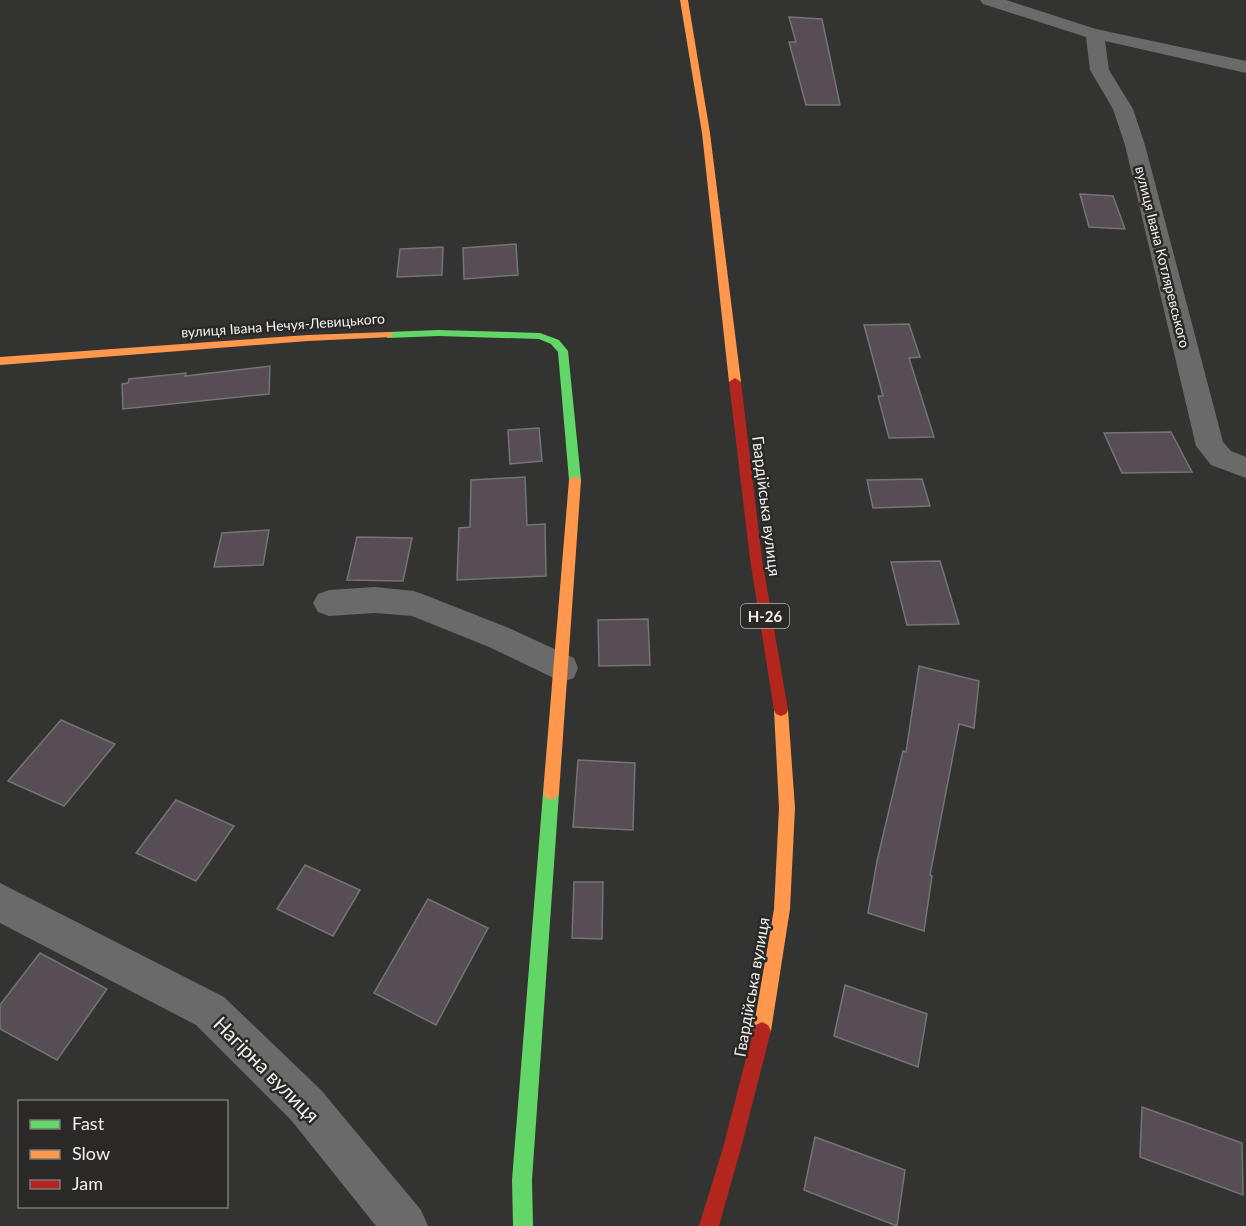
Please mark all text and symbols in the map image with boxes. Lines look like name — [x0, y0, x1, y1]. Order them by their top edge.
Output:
street label: вулиця Івана Котляревського — [1132, 164, 1194, 350]
street label: вулиця Івана Нечуя-Левицького — [181, 309, 386, 341]
street label: Гвардійська вулиця — [749, 435, 785, 577]
road number: Н-26 — [741, 604, 789, 628]
street label: Гвардійська вулиця — [729, 916, 773, 1058]
street label: Нагірна вулиця — [209, 1011, 325, 1127]
legend — [18, 1100, 228, 1208]
text: Fast — [72, 1112, 105, 1134]
text: Slow — [72, 1142, 110, 1164]
text: Jam — [72, 1172, 103, 1194]

